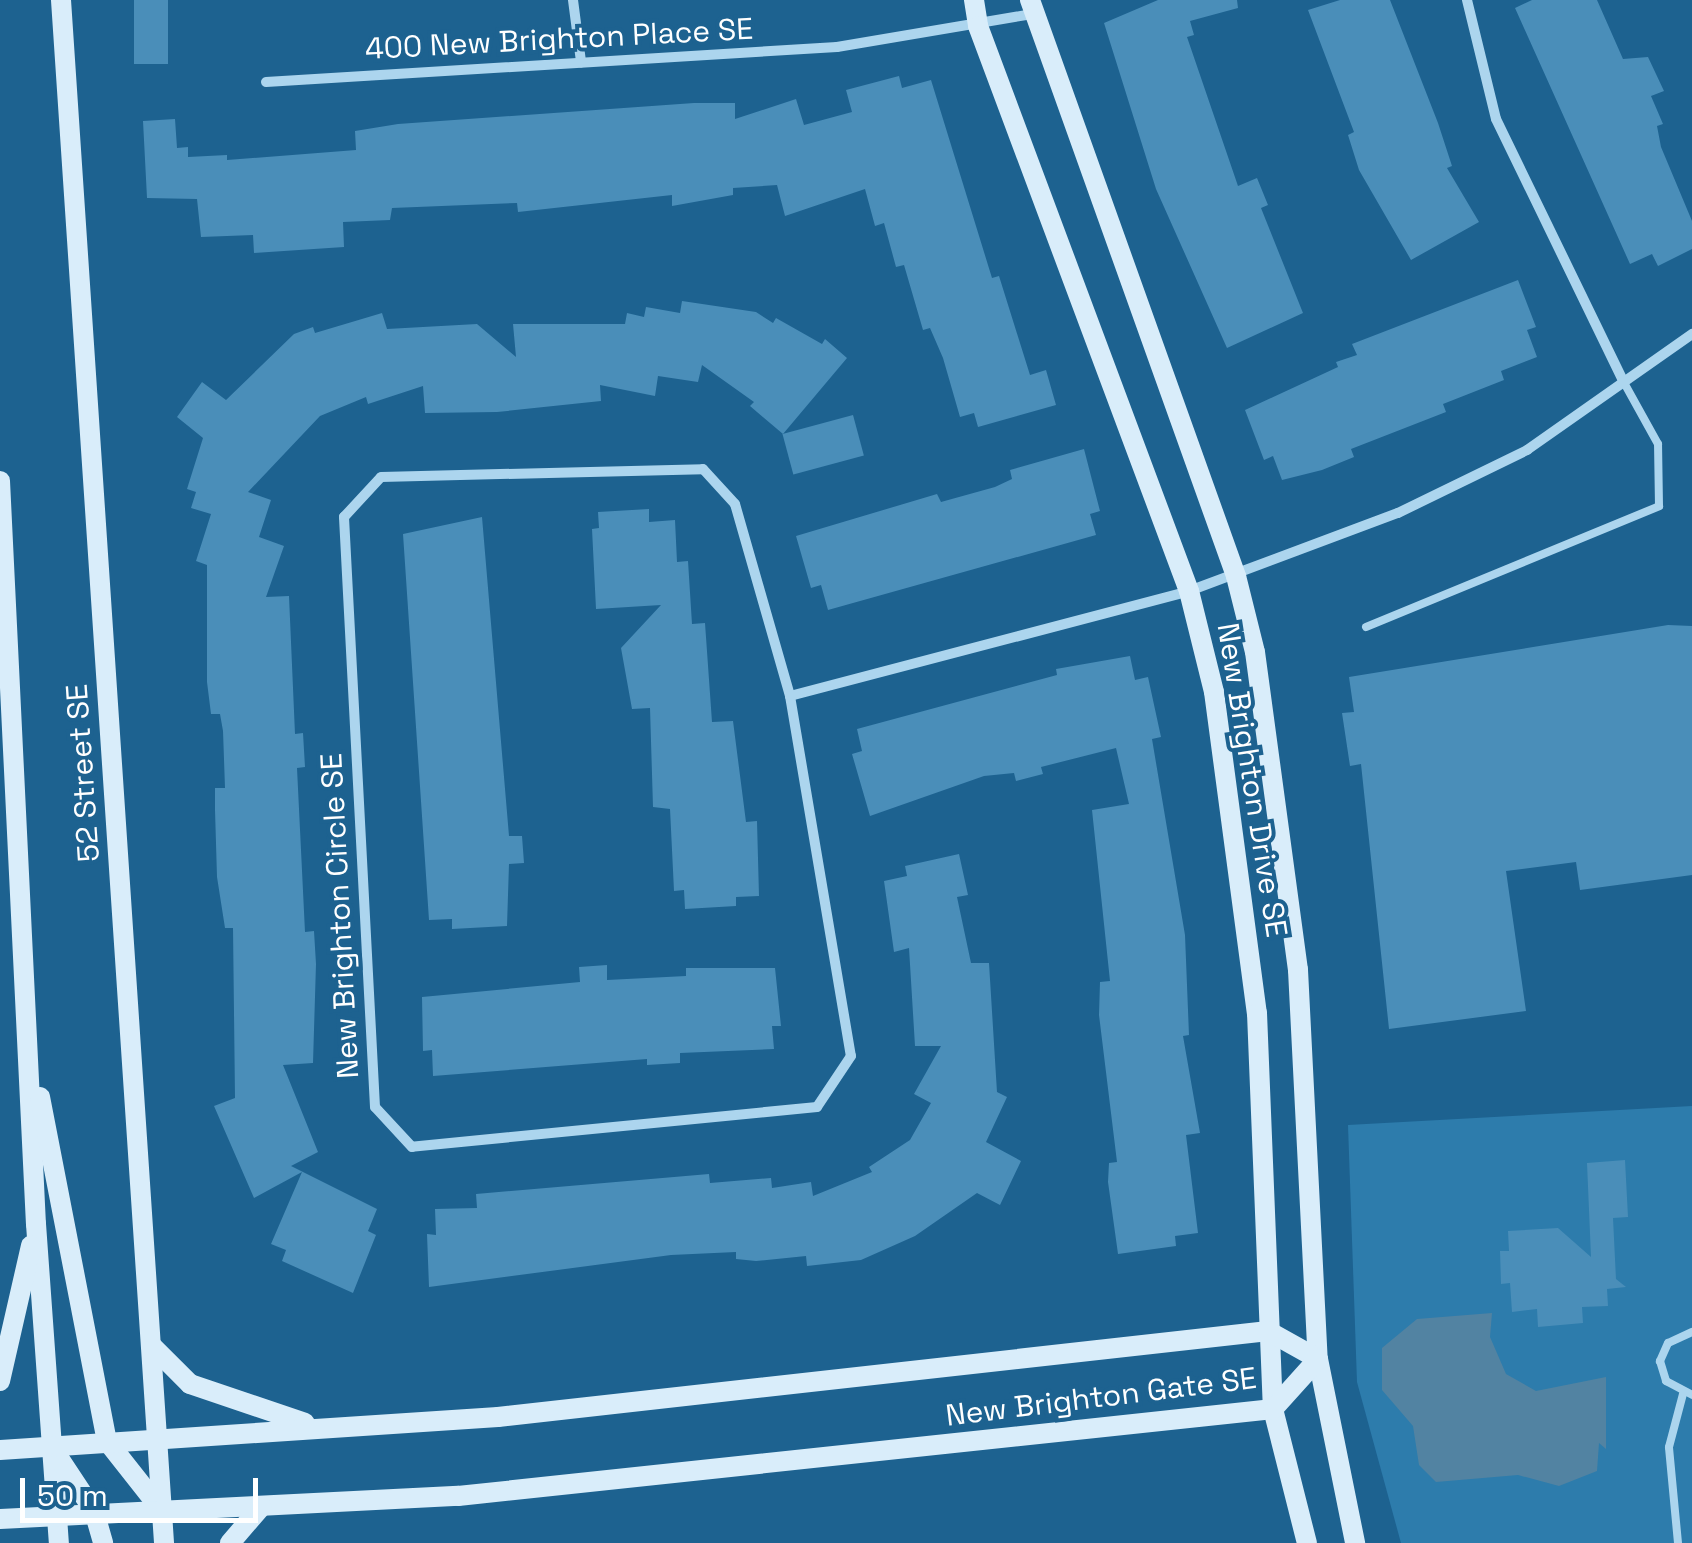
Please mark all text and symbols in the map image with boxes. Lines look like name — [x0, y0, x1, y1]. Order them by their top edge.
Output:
street label: 400 New Brighton Place SE — [364, 11, 754, 67]
street label: New Brighton Drive SE — [1209, 620, 1295, 940]
street label: 52 Street SE — [59, 683, 107, 863]
street label: New Brighton Circle SE — [313, 752, 367, 1080]
street label: New Brighton Gate SE — [944, 1360, 1258, 1434]
scale bar — [25, 1458, 262, 1520]
text: 50 m — [37, 1476, 108, 1515]

